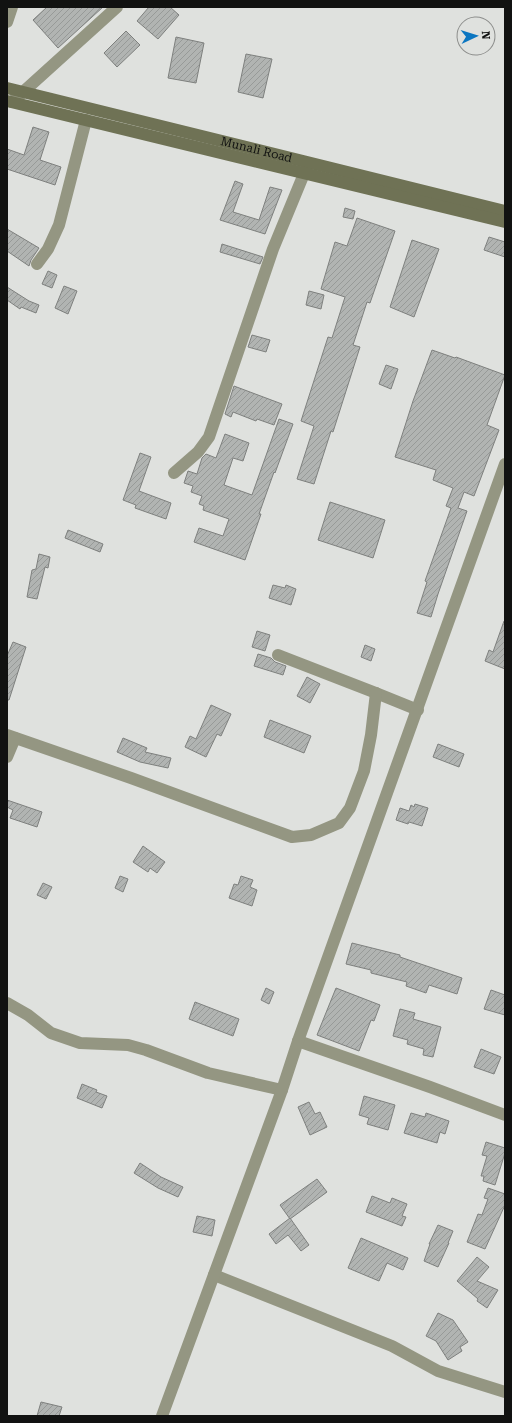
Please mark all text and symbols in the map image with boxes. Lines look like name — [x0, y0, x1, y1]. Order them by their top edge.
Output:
north arrow — [456, 16, 496, 56]
text: N — [479, 31, 492, 41]
street label: Munali Road — [219, 134, 294, 165]

